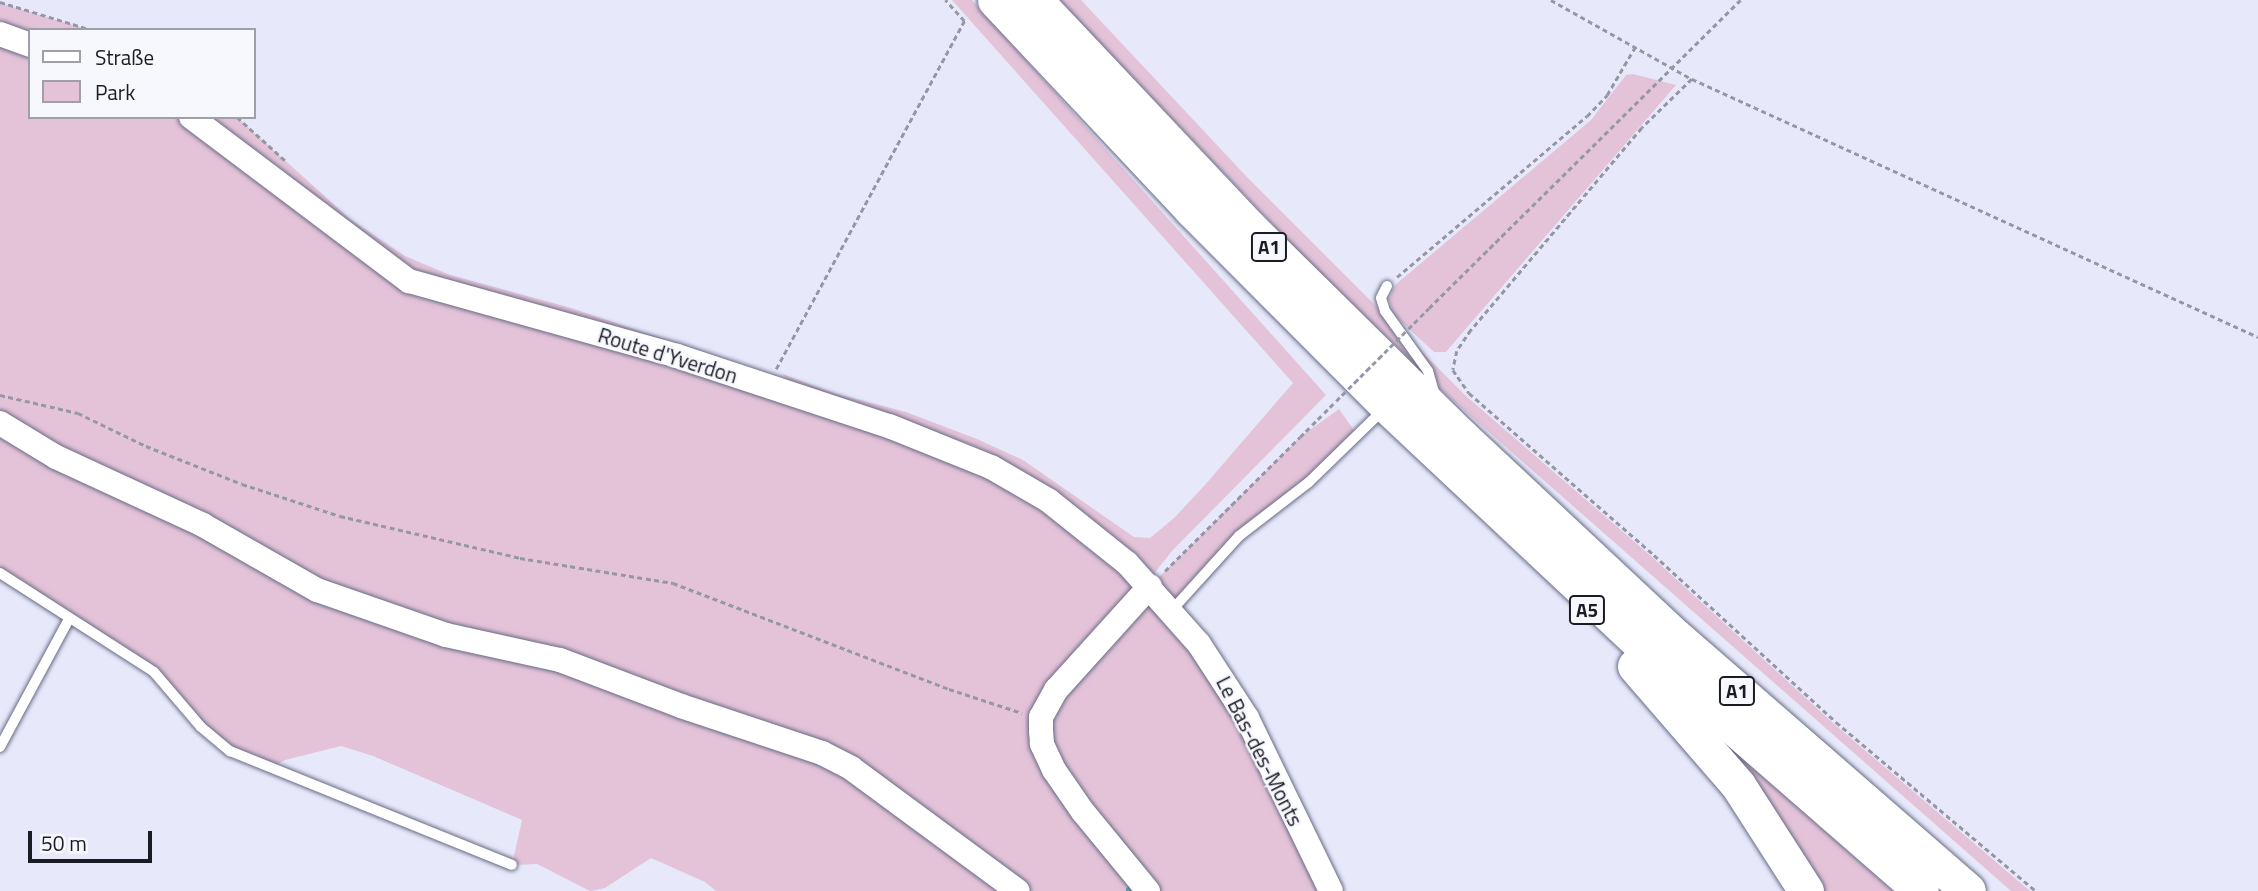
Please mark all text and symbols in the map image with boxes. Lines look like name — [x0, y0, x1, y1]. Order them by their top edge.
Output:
legend — [28, 28, 256, 119]
text: Straße — [95, 41, 154, 73]
text: Park — [95, 76, 135, 108]
road number: A1 — [1250, 232, 1288, 262]
street label: Route d'Yverdon — [595, 322, 741, 388]
road number: A5 — [1568, 594, 1606, 625]
street label: Le Bas-des-Monts — [1211, 672, 1309, 830]
road number: A1 — [1718, 676, 1756, 706]
scale bar — [32, 818, 156, 862]
text: 50 m — [41, 827, 87, 859]

